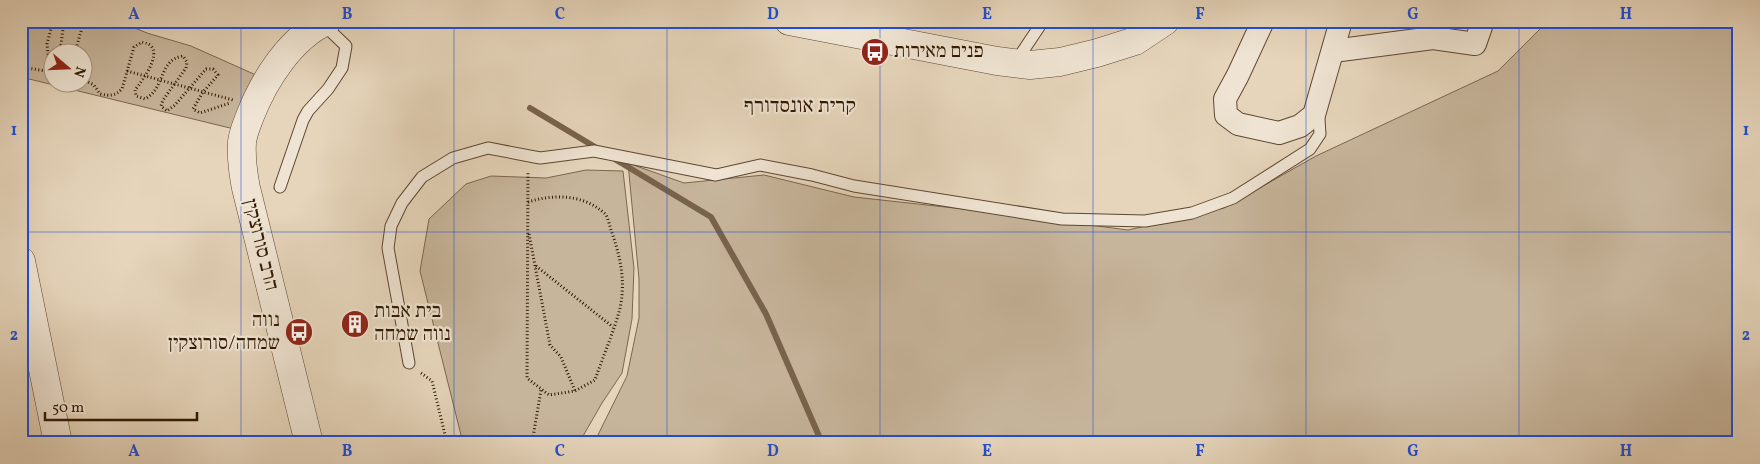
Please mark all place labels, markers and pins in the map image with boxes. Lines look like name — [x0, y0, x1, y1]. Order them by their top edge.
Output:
bus stop icon: פנים מאירות — [860, 37, 890, 67]
place label: פנים מאירות — [894, 38, 984, 66]
place label: בית אבות נווה שמחה — [374, 298, 451, 349]
place label: נווה שמחה/סורוצקין — [168, 307, 280, 358]
building icon: בית אבות נווה שמחה — [340, 309, 370, 339]
bus stop icon: נווה שמחה/סורוצקין — [284, 317, 314, 347]

